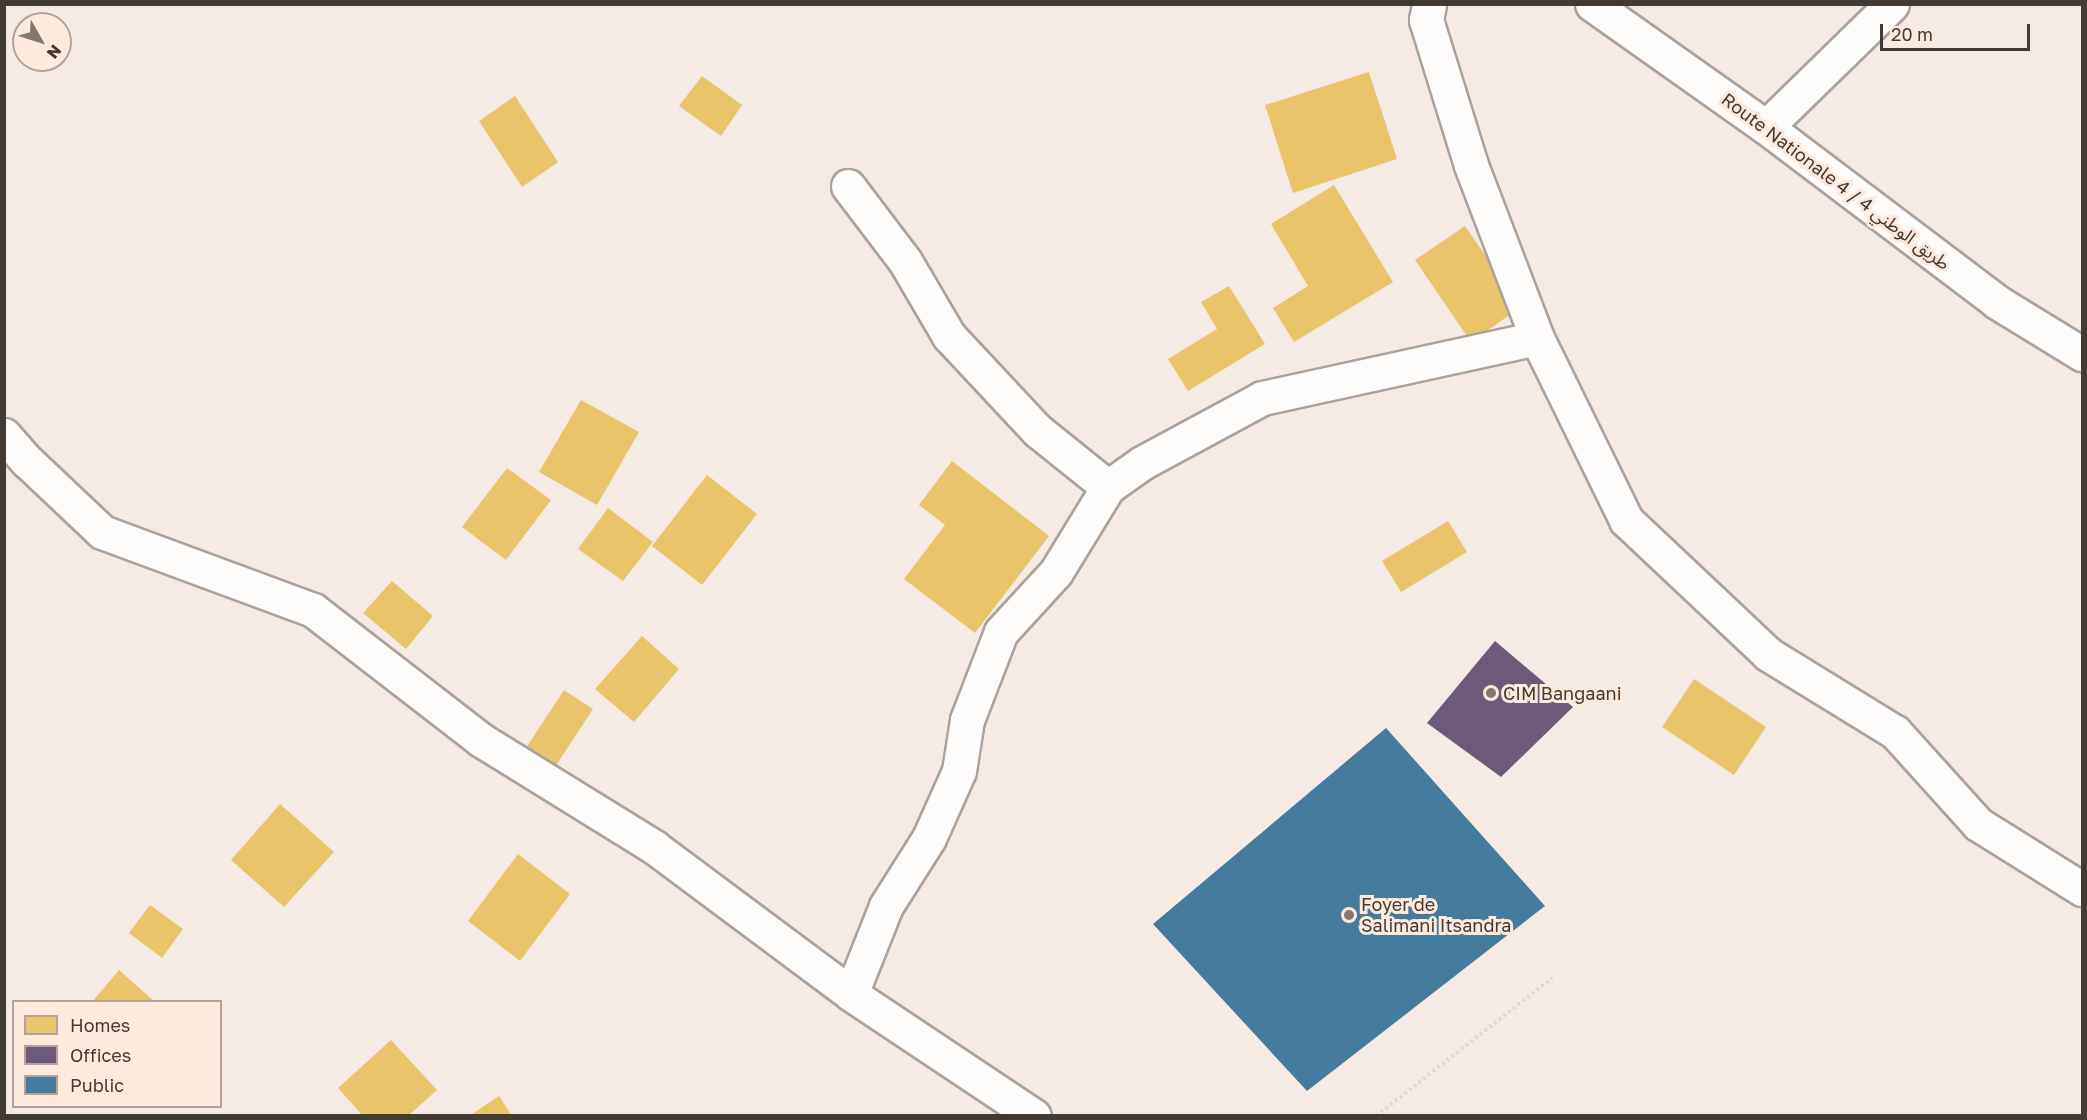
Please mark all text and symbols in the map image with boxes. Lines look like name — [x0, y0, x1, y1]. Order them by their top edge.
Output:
north arrow — [12, 12, 72, 72]
scale bar — [1883, 12, 2033, 50]
text: 20 m — [1891, 23, 1933, 45]
text: N — [43, 41, 66, 63]
street label: Route Nationale 4 / طريق الوطني 4 — [1717, 88, 1955, 274]
place label: CIM Bangaani — [1503, 682, 1621, 704]
marker: CIM Bangaani — [1484, 686, 1498, 700]
place label: Foyer de Salimani Itsandra — [1361, 894, 1511, 936]
marker: Foyer de Salimani Itsandra — [1342, 908, 1356, 922]
legend — [12, 1000, 222, 1108]
text: Homes — [70, 1014, 130, 1036]
text: Offices — [70, 1044, 131, 1066]
text: Public — [70, 1074, 124, 1096]

